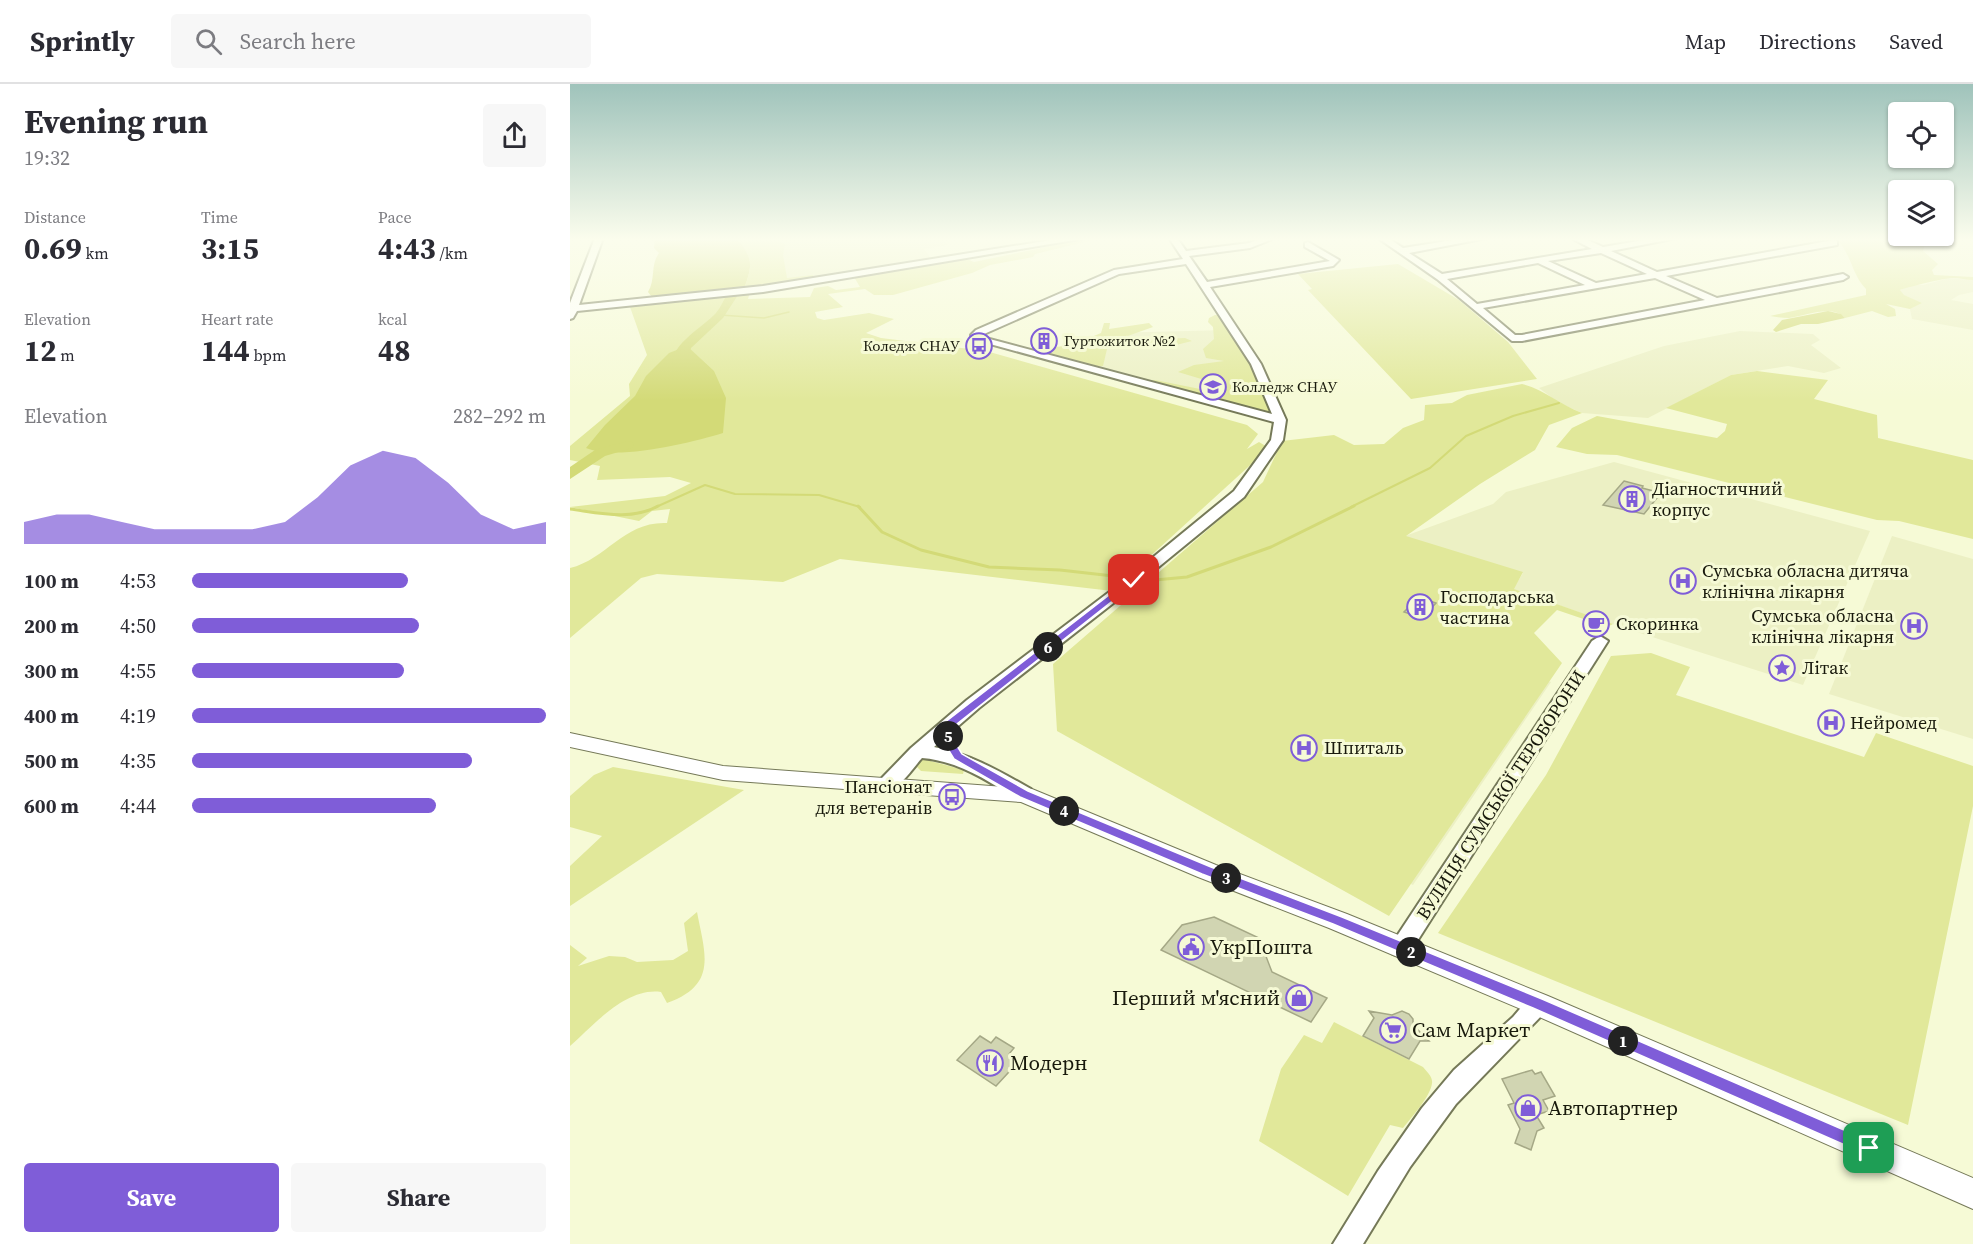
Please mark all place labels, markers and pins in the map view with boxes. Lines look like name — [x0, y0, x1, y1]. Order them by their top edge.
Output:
building icon: Гуртожиток №2 — [1029, 326, 1059, 356]
place label: Гуртожиток №2 — [1064, 330, 1176, 351]
bus stop icon: Коледж СНАУ — [964, 331, 994, 361]
place label: Коледж СНАУ — [863, 335, 960, 356]
school or university icon: Колледж СНАУ — [1198, 372, 1228, 402]
place label: Колледж СНАУ — [1232, 376, 1338, 397]
place label: Діагностичний корпус — [1652, 476, 1783, 522]
building icon: Діагностичний корпус — [1617, 484, 1647, 514]
pin — [1108, 554, 1159, 605]
place label: Сумська обласна дитяча клінічна лікарня — [1702, 558, 1910, 604]
hospital icon: Сумська обласна дитяча клінічна лікарня — [1668, 566, 1698, 596]
place label: Господарська частина — [1440, 584, 1555, 630]
building icon: Господарська частина — [1405, 592, 1435, 622]
place label: Сумська обласна клінічна лікарня — [1751, 603, 1895, 649]
cafe icon: Скоринка — [1581, 609, 1611, 639]
place label: Скоринка — [1616, 611, 1700, 636]
hospital icon: Сумська обласна клінічна лікарня — [1899, 611, 1929, 641]
pin: 6 — [1033, 632, 1063, 662]
place icon: Літак — [1767, 653, 1797, 683]
place label: Літак — [1802, 655, 1848, 680]
hospital icon: Нейромед — [1816, 708, 1846, 738]
place label: Нейромед — [1850, 710, 1937, 735]
pin: 5 — [933, 721, 963, 751]
hospital icon: Шпиталь — [1289, 733, 1319, 763]
place label: Шпиталь — [1324, 735, 1404, 760]
place label: Пансіонат для ветеранів — [815, 774, 932, 820]
bus stop icon: Пансіонат для ветеранів — [937, 782, 967, 812]
pin: 4 — [1049, 796, 1079, 826]
pin: 3 — [1211, 863, 1241, 893]
public building icon: УкрПошта — [1176, 932, 1206, 962]
place label: УкрПошта — [1210, 932, 1313, 961]
pin: 2 — [1396, 937, 1426, 967]
place label: Перший м'ясний — [1112, 983, 1280, 1012]
shop icon: Перший м'ясний — [1284, 983, 1314, 1013]
supermarket icon: Сам Маркет — [1378, 1015, 1408, 1045]
place label: Сам Маркет — [1412, 1015, 1530, 1044]
pin: 1 — [1608, 1026, 1638, 1056]
restaurant icon: Модерн — [975, 1048, 1005, 1078]
place label: Модерн — [1010, 1048, 1088, 1077]
shop icon: Автопартнер — [1513, 1093, 1543, 1123]
place label: Автопартнер — [1548, 1093, 1678, 1122]
pin — [1843, 1122, 1894, 1173]

